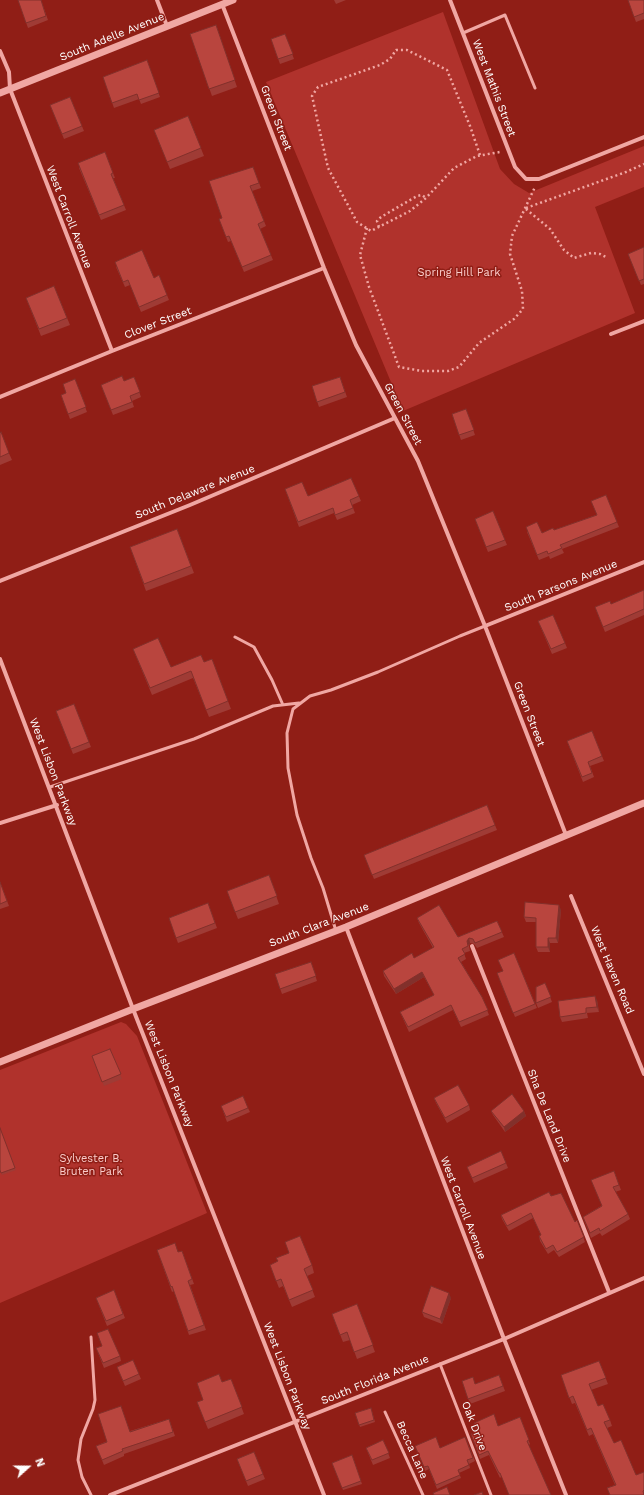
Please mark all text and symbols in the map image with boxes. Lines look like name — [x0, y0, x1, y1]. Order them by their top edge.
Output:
street label: South Adelle Avenue — [58, 10, 166, 64]
street label: West Mathis Street — [469, 38, 519, 138]
street label: Green Street — [258, 84, 294, 152]
street label: West Carroll Avenue — [43, 164, 95, 270]
park label: Spring Hill Park — [418, 266, 500, 280]
street label: Clover Street — [123, 304, 193, 342]
street label: Green Street — [381, 381, 425, 447]
street label: South Delaware Avenue — [133, 462, 257, 522]
street label: South Parsons Avenue — [503, 557, 619, 615]
street label: Green Street — [511, 680, 547, 748]
street label: West Lisbon Parkway — [26, 716, 80, 828]
street label: South Clara Avenue — [267, 900, 371, 950]
street label: West Haven Road — [588, 924, 636, 1016]
street label: West Lisbon Parkway — [141, 1019, 197, 1129]
street label: Sha De Land Drive — [524, 1067, 574, 1165]
park label: Sylvester B. Bruten Park — [59, 1152, 123, 1178]
street label: West Carroll Avenue — [437, 1155, 489, 1261]
street label: West Lisbon Parkway — [260, 1320, 314, 1432]
street label: South Florida Avenue — [319, 1352, 431, 1408]
street label: Oak Drive — [459, 1399, 489, 1453]
street label: Becca Lane — [393, 1419, 431, 1481]
north arrow — [8, 1447, 48, 1487]
text: N — [32, 1456, 47, 1469]

